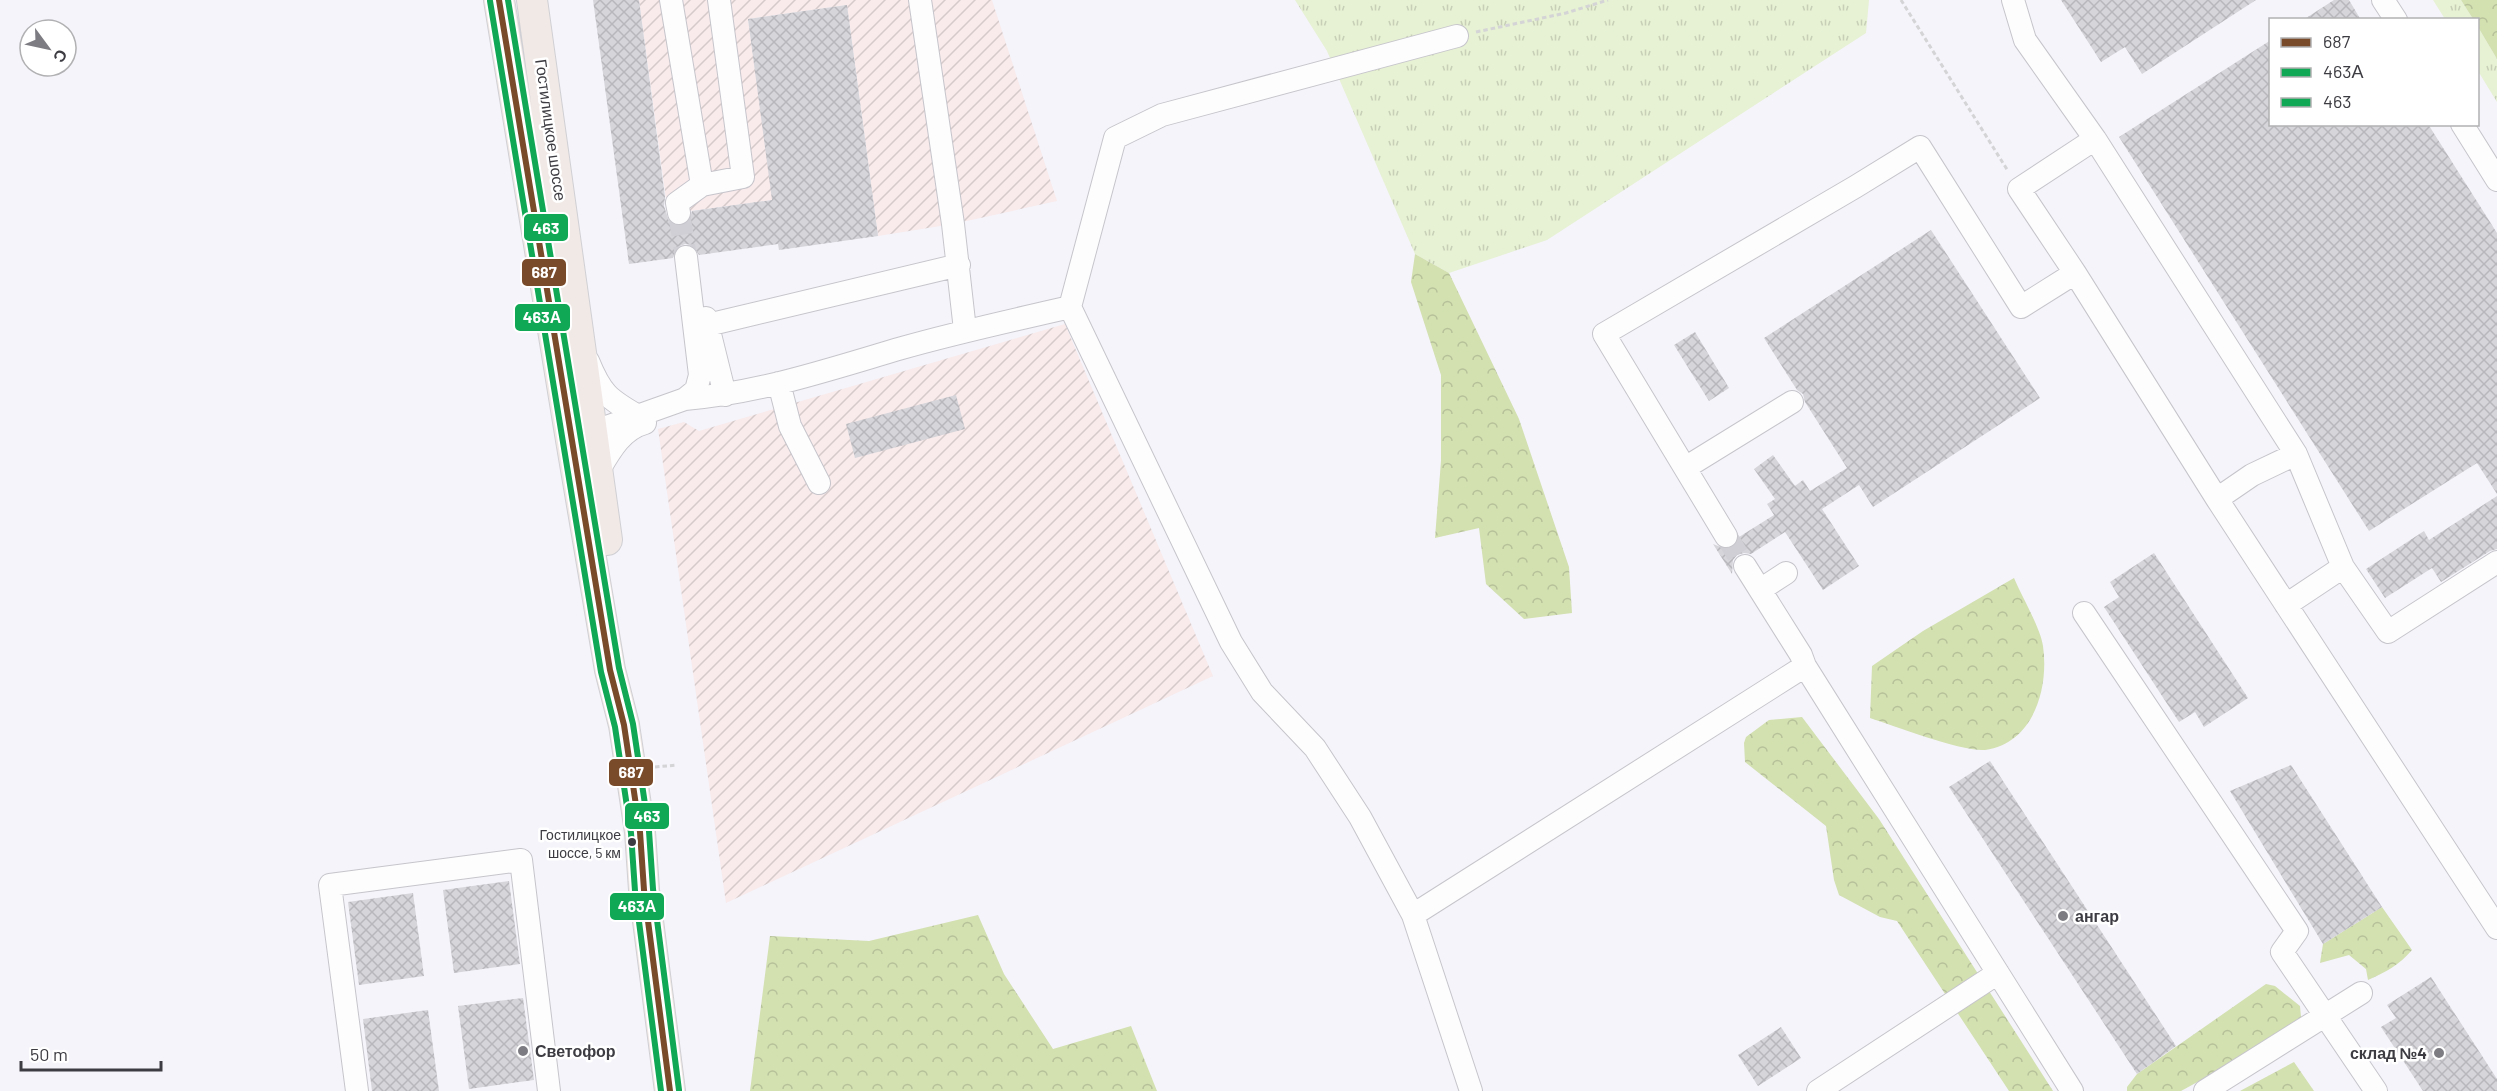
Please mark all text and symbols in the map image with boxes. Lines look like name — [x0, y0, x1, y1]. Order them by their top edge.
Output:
north arrow — [18, 18, 78, 78]
legend — [2269, 18, 2479, 126]
text: 687 — [2323, 30, 2351, 52]
text: С — [50, 46, 72, 67]
street label: Гостилицкое шоссе — [532, 58, 571, 202]
text: 463А — [2323, 60, 2363, 82]
text: 463 — [2323, 90, 2351, 112]
line badge: 463 — [523, 213, 569, 242]
text: 463 — [533, 218, 559, 237]
line badge: 687 — [521, 258, 567, 287]
text: 687 — [531, 262, 557, 281]
line badge: 463А — [514, 303, 571, 332]
text: 463А — [523, 307, 562, 326]
line badge: 687 — [608, 758, 654, 787]
text: 687 — [618, 762, 644, 781]
line badge: 463 — [624, 802, 670, 830]
text: 463 — [634, 806, 660, 825]
place label: Гостилицкое шоссе, 5 км — [539, 826, 621, 861]
marker: Гостилицкое шоссе, 5 км — [626, 836, 638, 848]
line badge: 463А — [609, 892, 665, 921]
text: 463А — [618, 896, 657, 915]
place label: ангар — [2075, 906, 2119, 925]
marker: ангар — [2056, 909, 2070, 923]
scale bar — [21, 1034, 160, 1072]
place label: Светофор — [535, 1041, 616, 1060]
text: 50 m — [30, 1043, 68, 1065]
place label: склад №4 — [2350, 1043, 2427, 1062]
marker: Светофор — [516, 1044, 530, 1058]
marker: склад №4 — [2432, 1046, 2446, 1060]

